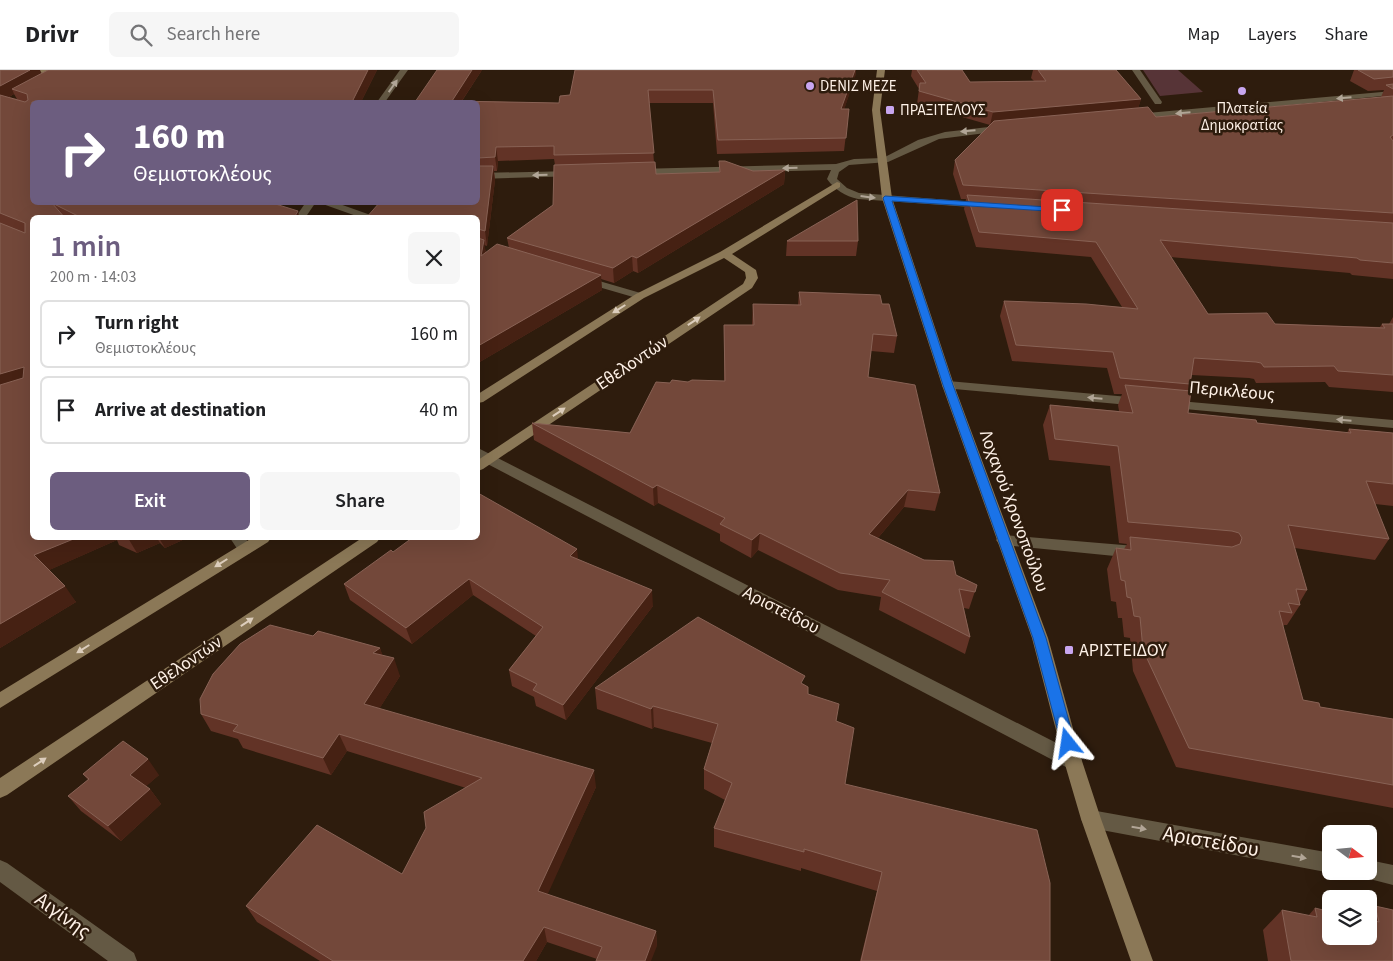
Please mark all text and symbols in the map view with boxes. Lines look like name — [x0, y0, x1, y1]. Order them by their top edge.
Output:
search box — [109, 12, 459, 57]
text: Drivr — [25, 17, 79, 52]
icon: search — [127, 21, 155, 49]
text: Search here — [167, 21, 260, 48]
text: Map — [1188, 22, 1220, 47]
text: Layers — [1248, 22, 1297, 47]
text: Share — [1325, 22, 1368, 47]
place label: DENIZ MEZE — [820, 76, 897, 97]
one-way arrow — [388, 79, 398, 93]
marker: DENIZ MEZE — [804, 80, 816, 92]
marker: Πλατεία Δημοκρατίας — [1236, 85, 1248, 97]
one-way arrow — [1336, 94, 1352, 102]
place label: Πλατεία Δημοκρατίας — [1201, 98, 1284, 136]
place label: ΠΡΑΞΙΤΕΛΟΥΣ — [900, 100, 986, 121]
marker: ΠΡΑΞΙΤΕΛΟΥΣ — [884, 104, 896, 116]
one-way arrow — [1174, 109, 1190, 117]
text: 160 m — [133, 112, 225, 162]
icon: right — [50, 120, 115, 185]
one-way arrow — [960, 128, 976, 136]
text: Θεμιστοκλέους — [133, 158, 272, 190]
one-way arrow — [781, 165, 797, 173]
one-way arrow — [531, 171, 547, 179]
pin — [1041, 189, 1083, 231]
one-way arrow — [860, 193, 876, 201]
icon: arrive — [1048, 196, 1076, 224]
text: 1 min — [50, 225, 121, 268]
button: close — [408, 232, 460, 284]
text: 200 m · 14:03 — [50, 266, 137, 288]
one-way arrow — [613, 304, 626, 314]
text: Turn right — [95, 310, 179, 337]
one-way arrow — [687, 317, 701, 326]
icon: right — [52, 320, 80, 348]
text: 160 m — [410, 321, 458, 348]
street label: Εθελοντών — [591, 330, 673, 396]
text: Θεμιστοκλέους — [95, 337, 196, 359]
street label: Περικλέους — [1188, 375, 1276, 407]
one-way arrow — [1087, 393, 1103, 401]
icon: arrive — [52, 396, 80, 424]
text: Arrive at destination — [95, 397, 266, 424]
text: 40 m — [420, 397, 458, 424]
one-way arrow — [552, 407, 565, 417]
one-way arrow — [1336, 415, 1352, 423]
street label: Λοχαγού Χρονοπούλου — [973, 427, 1055, 595]
button: Exit — [50, 472, 250, 530]
button: Share — [260, 472, 460, 530]
one-way arrow — [215, 559, 228, 568]
street label: Αριστείδου — [738, 580, 824, 640]
one-way arrow — [241, 617, 254, 627]
street label: Εθελοντών — [145, 630, 227, 696]
place label: ΑΡΙΣΤΕΙΔΟΥ — [1079, 638, 1167, 663]
marker: ΑΡΙΣΤΕΙΔΟΥ — [1063, 644, 1075, 656]
one-way arrow — [77, 645, 90, 654]
position arrow — [1041, 716, 1093, 768]
one-way arrow — [34, 757, 47, 767]
street label: Αριστείδου — [1161, 818, 1261, 864]
one-way arrow — [1131, 825, 1147, 833]
north arrow — [1322, 825, 1378, 880]
map controls — [1322, 825, 1377, 945]
one-way arrow — [1291, 854, 1307, 862]
street label: Αιγίνης — [29, 884, 97, 946]
button: layers — [1322, 890, 1377, 945]

